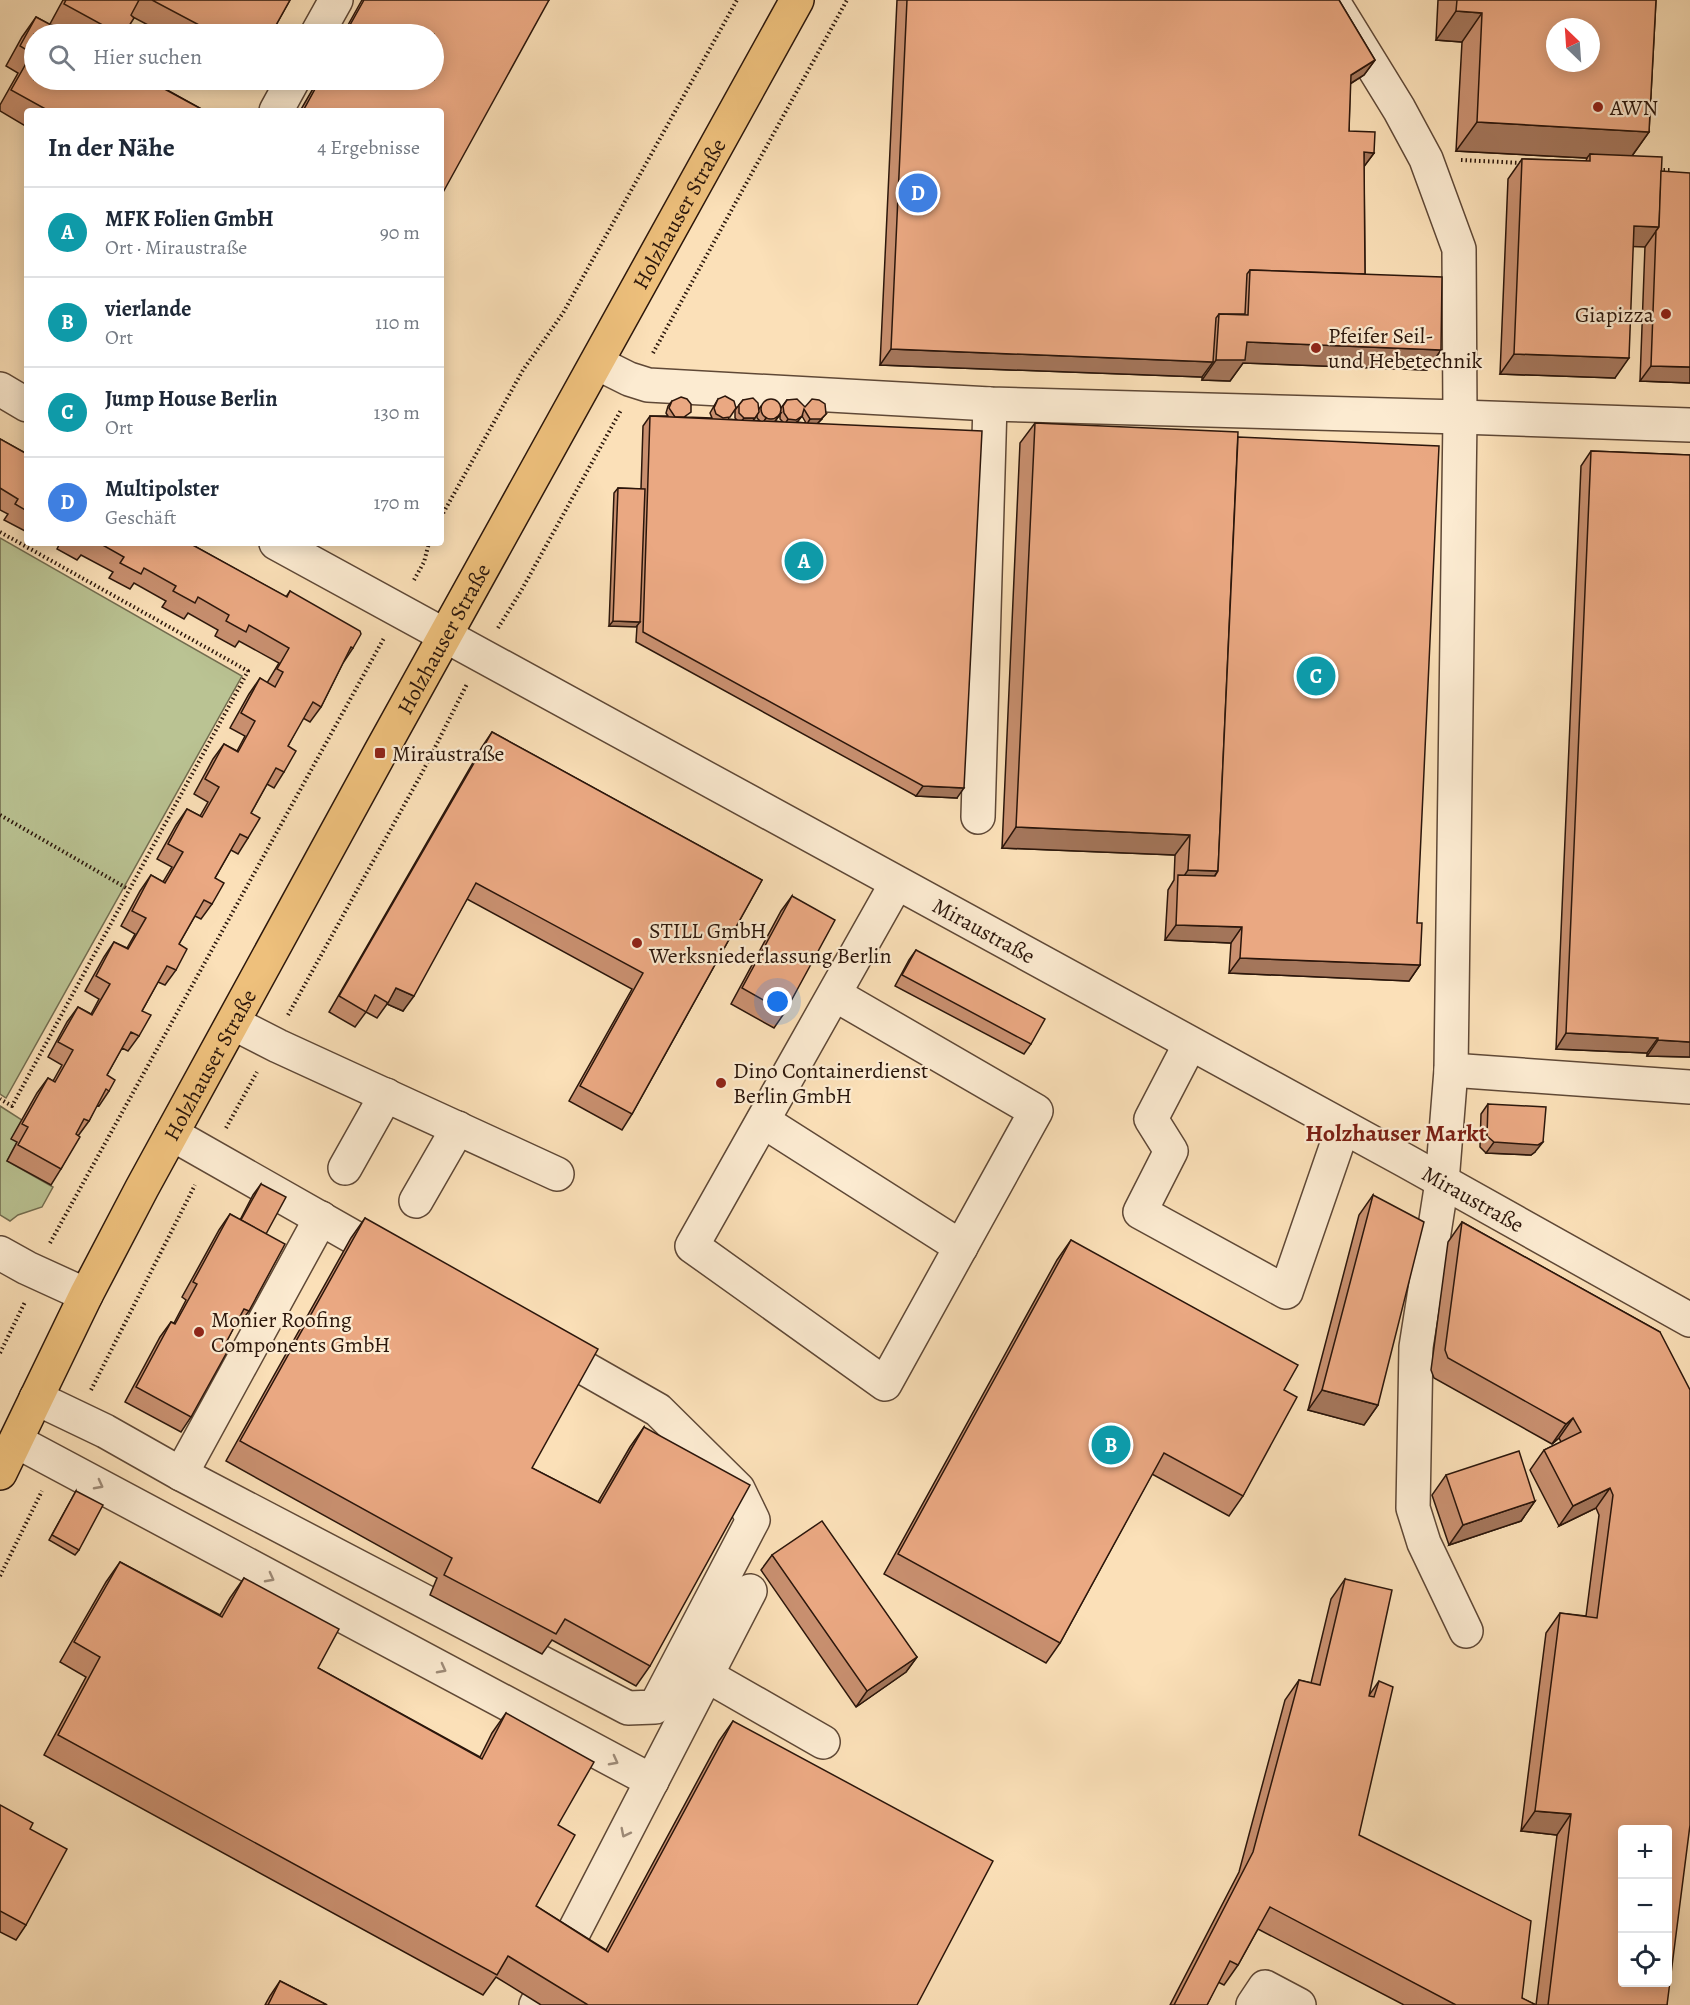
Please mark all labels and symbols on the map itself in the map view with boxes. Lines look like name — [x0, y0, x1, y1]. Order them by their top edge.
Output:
north arrow — [1546, 18, 1600, 72]
place label: AWN — [1609, 93, 1658, 123]
marker: AWN — [1591, 100, 1605, 114]
street label: Holzhauser Straße — [626, 133, 734, 295]
pin: D — [898, 170, 938, 216]
place label: Giapizza — [1575, 300, 1655, 330]
marker: Giapizza — [1659, 307, 1673, 321]
place label: Pfeifer Seil- und Hebetechnik — [1328, 321, 1483, 376]
marker: Pfeifer Seil- und Hebetechnik — [1309, 341, 1323, 355]
pin: A — [784, 538, 824, 584]
street label: Holzhauser Straße — [390, 558, 498, 720]
pin: C — [1296, 654, 1336, 698]
place label: Miraustraße — [392, 739, 504, 769]
marker: Miraustraße — [373, 746, 387, 760]
street label: Miraustraße — [927, 891, 1040, 971]
place label: STILL GmbH Werksniederlassung Berlin — [648, 916, 892, 971]
marker: STILL GmbH Werksniederlassung Berlin — [630, 936, 644, 950]
street label: Holzhauser Straße — [157, 984, 264, 1146]
your location — [763, 987, 792, 1016]
place label: Dino Containerdienst Berlin GmbH — [733, 1056, 928, 1111]
marker: Dino Containerdienst Berlin GmbH — [714, 1076, 728, 1090]
district label: Holzhauser Markt — [1305, 1117, 1487, 1149]
street label: Miraustraße — [1416, 1159, 1529, 1240]
place label: Monier Roofing Components GmbH — [211, 1305, 390, 1360]
marker: Monier Roofing Components GmbH — [192, 1325, 206, 1339]
pin: B — [1092, 1422, 1130, 1468]
one-way arrow — [92, 1478, 103, 1489]
one-way arrow — [264, 1571, 275, 1582]
one-way arrow — [436, 1662, 447, 1674]
one-way arrow — [608, 1754, 619, 1765]
one-way arrow — [621, 1827, 632, 1837]

